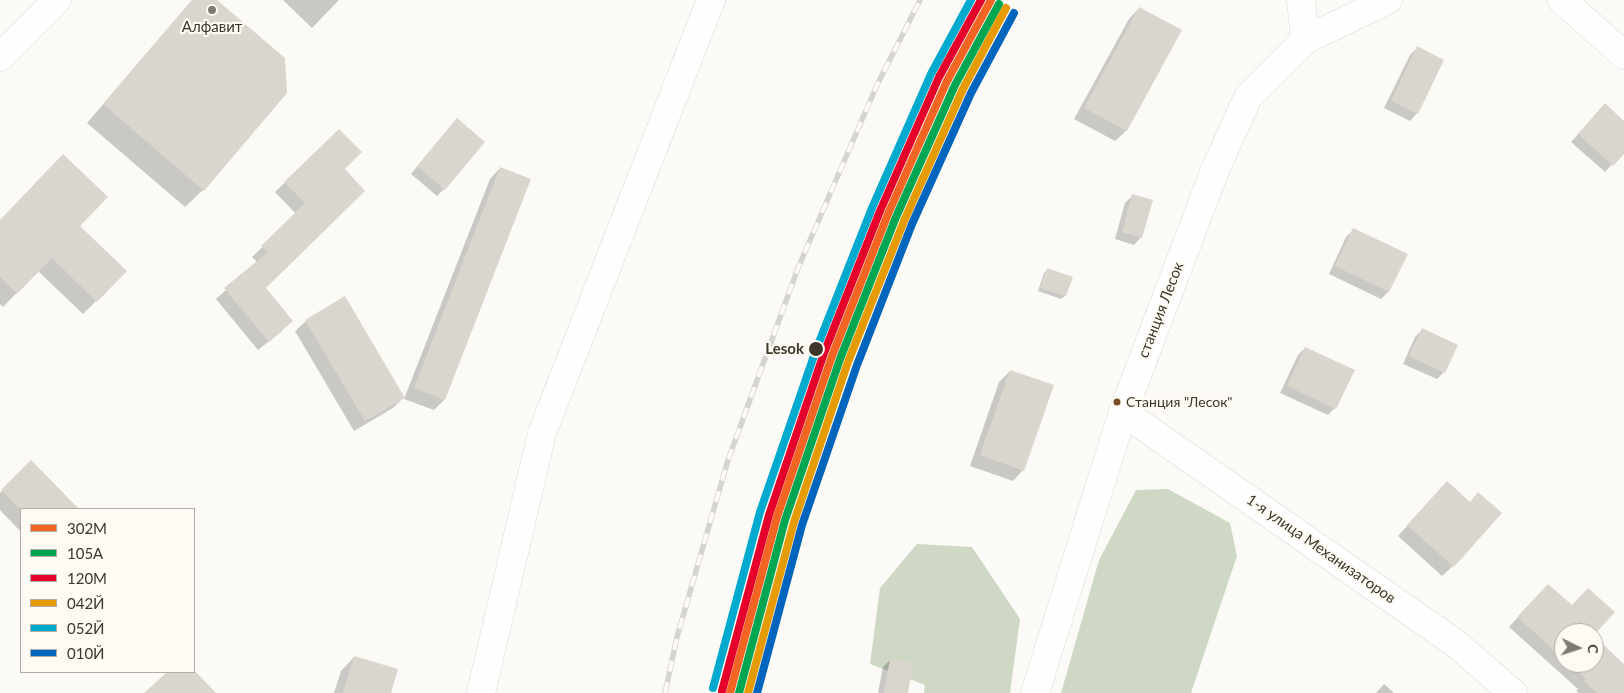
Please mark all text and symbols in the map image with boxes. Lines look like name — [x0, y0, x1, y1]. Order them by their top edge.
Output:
marker: Алфавит — [206, 4, 218, 16]
place label: Алфавит — [182, 18, 242, 36]
street label: станция Лесок — [1134, 259, 1188, 361]
place label: Lesok — [765, 340, 804, 358]
marker: Lesok — [807, 340, 825, 358]
place label: Станция "Лесок" — [1126, 394, 1233, 410]
marker: Станция "Лесок" — [1112, 397, 1122, 407]
street label: 1-я улица Механизаторов — [1243, 491, 1399, 607]
legend — [20, 508, 195, 673]
text: 302М — [67, 519, 107, 537]
text: 105А — [67, 544, 103, 562]
text: 120М — [67, 569, 107, 587]
text: 042Й — [67, 594, 105, 612]
text: 052Й — [67, 619, 105, 637]
north arrow — [1554, 623, 1604, 673]
text: 010Й — [67, 644, 105, 662]
text: С — [1585, 644, 1602, 654]

